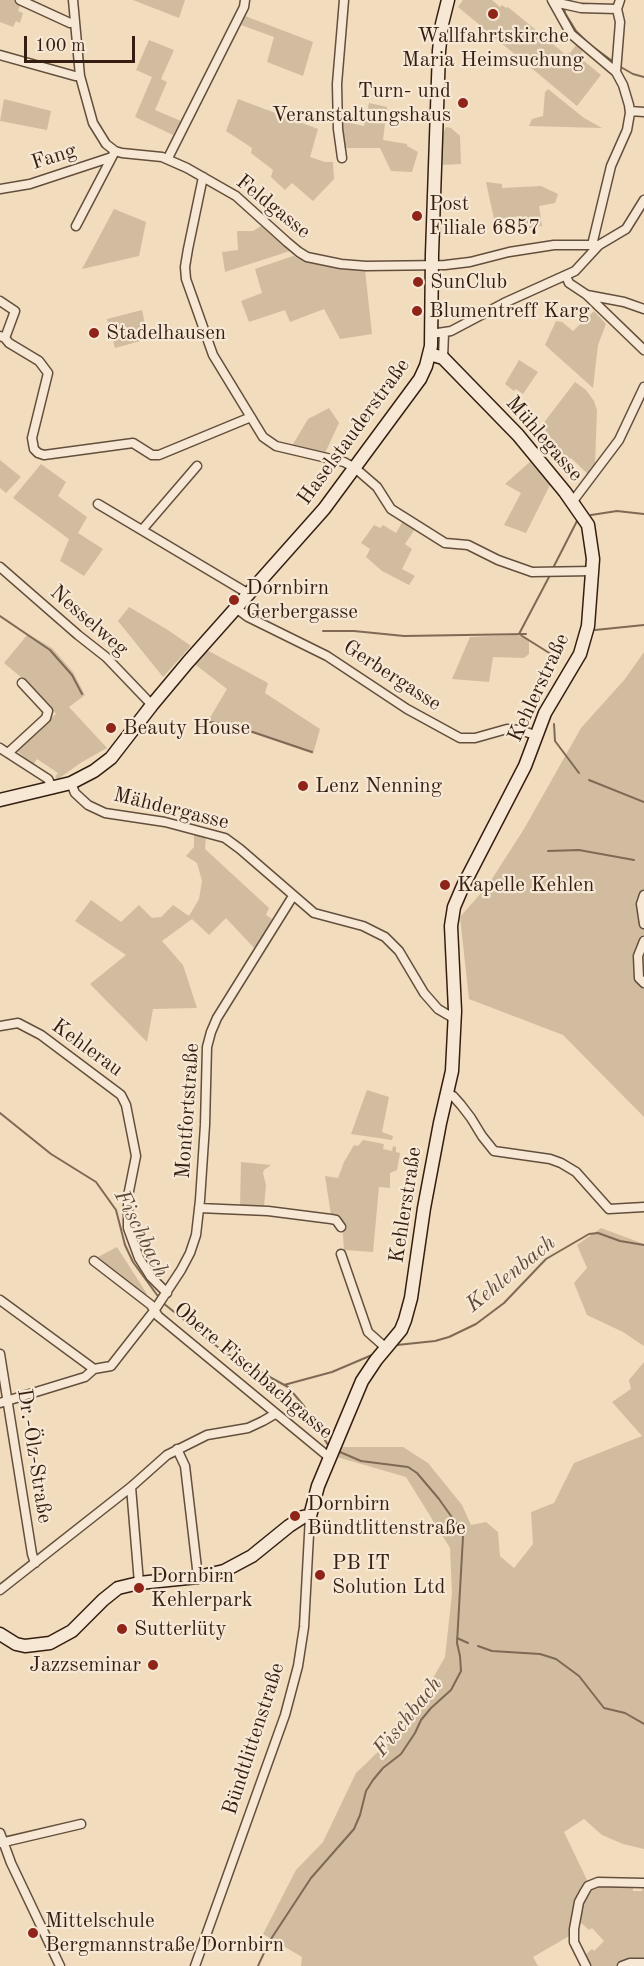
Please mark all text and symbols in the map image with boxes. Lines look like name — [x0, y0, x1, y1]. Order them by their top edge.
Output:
marker: Wallfahrtskirche Maria Heimsuchung — [486, 7, 500, 21]
place label: Wallfahrtskirche Maria Heimsuchung — [402, 23, 584, 73]
scale bar — [27, 24, 138, 62]
text: 100 m — [35, 37, 86, 55]
place label: Turn- und Veranstaltungshaus — [272, 78, 451, 128]
marker: Turn- und Veranstaltungshaus — [456, 96, 470, 110]
street label: Fang — [28, 138, 80, 176]
street label: Feldgasse — [231, 169, 315, 245]
place label: Post Filiale 6857 — [429, 191, 541, 241]
marker: Post Filiale 6857 — [410, 209, 424, 223]
place label: SunClub — [430, 269, 507, 295]
marker: SunClub — [411, 275, 425, 289]
place label: Blumentreff Karg — [429, 298, 590, 324]
marker: Blumentreff Karg — [410, 304, 424, 318]
place label: Stadelhausen — [106, 320, 226, 346]
marker: Stadelhausen — [87, 326, 101, 340]
street label: Haselstauderstraße — [292, 354, 416, 510]
street label: Mühlegasse — [500, 391, 588, 487]
place label: Dornbirn Gerbergasse — [246, 575, 358, 625]
street label: Nesselweg — [45, 580, 133, 662]
marker: Dornbirn Gerbergasse — [227, 593, 241, 607]
street label: Kehlerstraße — [503, 630, 575, 746]
street label: Gerbergasse — [338, 635, 446, 717]
place label: Beauty House — [123, 715, 250, 741]
marker: Beauty House — [104, 721, 118, 735]
place label: Lenz Nenning — [315, 773, 442, 799]
marker: Lenz Nenning — [296, 779, 310, 793]
street label: Mähdergasse — [111, 782, 231, 836]
place label: Kapelle Kehlen — [457, 872, 594, 898]
marker: Kapelle Kehlen — [438, 878, 452, 892]
street label: Kehlerau — [46, 1014, 128, 1082]
street label: Montfortstraße — [171, 1042, 205, 1180]
street label: Kehlerstraße — [384, 1145, 428, 1265]
water label: Fischbach — [108, 1186, 174, 1282]
water label: Kehlenbach — [461, 1230, 561, 1318]
street label: Obere Fischbachgasse — [168, 1297, 338, 1445]
street label: Dr.-Ölz-Straße — [11, 1387, 57, 1525]
place label: Dornbirn Bündtlittenstraße — [307, 1491, 466, 1541]
marker: Dornbirn Bündtlittenstraße — [288, 1509, 302, 1523]
place label: PB IT Solution Ltd — [332, 1550, 445, 1600]
place label: Dornbirn Kehlerpark — [151, 1563, 253, 1613]
marker: PB IT Solution Ltd — [313, 1568, 327, 1582]
marker: Dornbirn Kehlerpark — [132, 1581, 146, 1595]
place label: Sutterlüty — [134, 1616, 227, 1642]
marker: Sutterlüty — [115, 1622, 129, 1636]
place label: Jazzseminar — [29, 1652, 141, 1678]
marker: Jazzseminar — [146, 1658, 160, 1672]
street label: Bündtlittenstraße — [218, 1660, 290, 1818]
water label: Fischbach — [368, 1672, 448, 1762]
place label: Mittelschule Bergmannstraße Dornbirn — [45, 1908, 284, 1958]
marker: Mittelschule Bergmannstraße Dornbirn — [26, 1926, 40, 1940]

